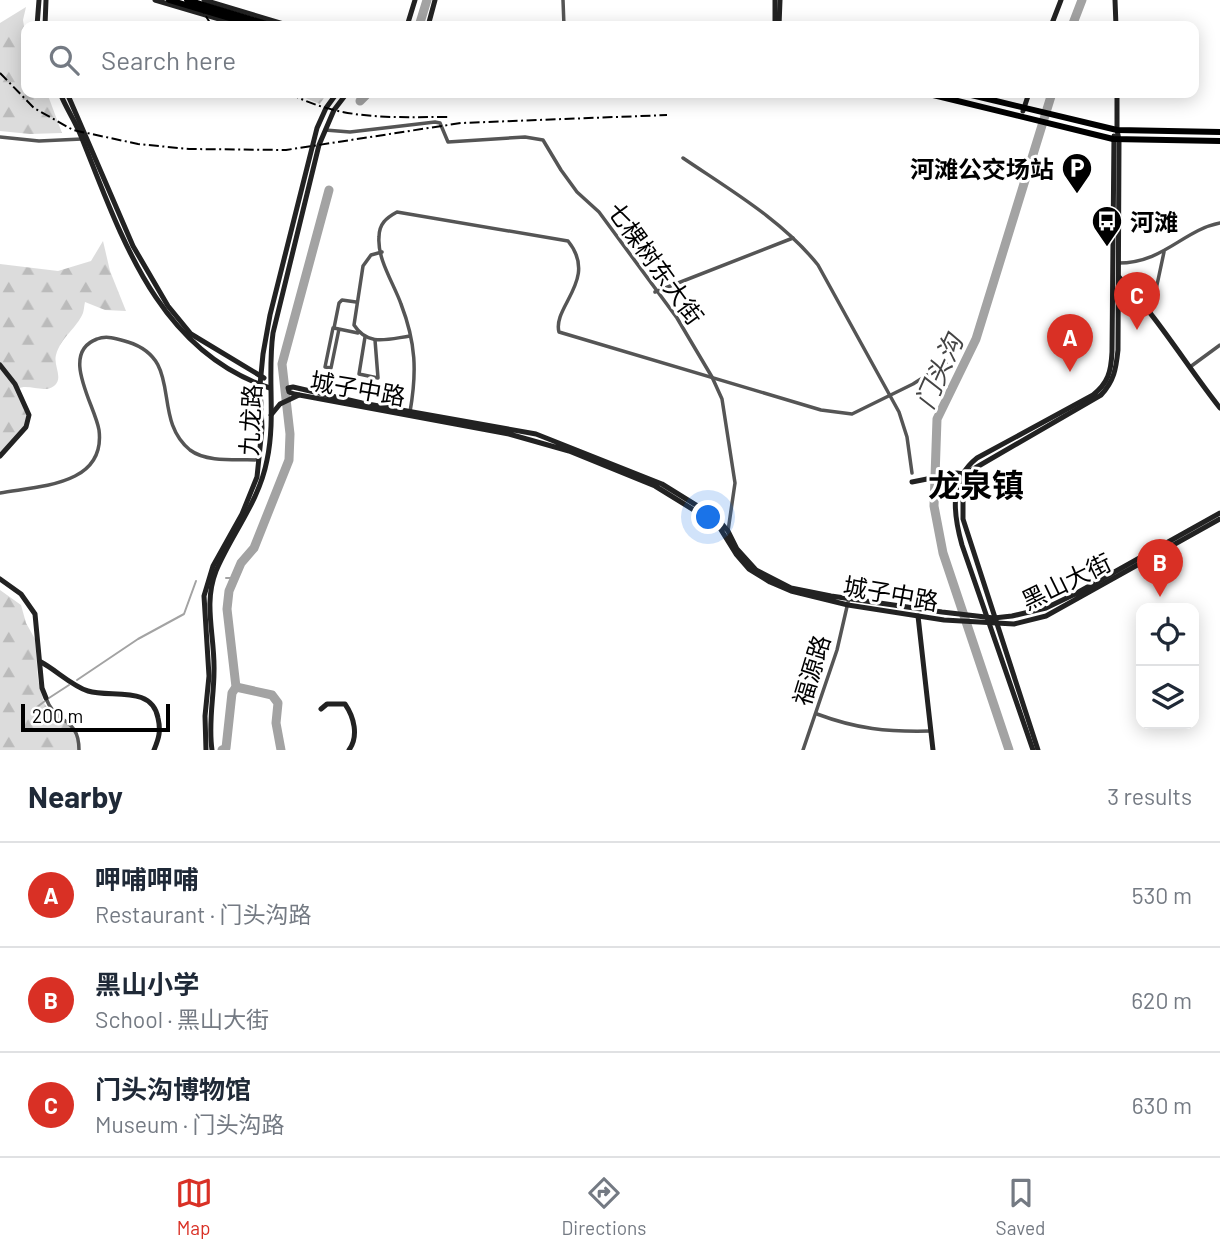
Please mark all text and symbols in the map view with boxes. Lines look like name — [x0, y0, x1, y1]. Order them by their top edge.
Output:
search box — [21, 21, 1199, 98]
icon: search — [45, 41, 83, 79]
text: Search here — [101, 44, 236, 75]
parking icon: 河滩公交场站 — [1060, 151, 1094, 195]
place label: 河滩公交场站 — [910, 154, 1054, 183]
street label: 七棵树东大街 — [602, 196, 710, 330]
bus stop icon: 河滩 — [1090, 204, 1124, 248]
place label: 河滩 — [1130, 207, 1178, 236]
pin: C — [1114, 272, 1160, 330]
pin: A — [1047, 314, 1093, 372]
water label: 门头沟 — [908, 326, 969, 413]
street label: 城子中路 — [308, 365, 408, 411]
street label: 九龙路 — [234, 383, 266, 457]
district label: 龙泉镇 — [928, 465, 1024, 503]
your location — [691, 500, 725, 534]
pin: B — [1137, 539, 1183, 597]
street label: 黑山大街 — [1017, 547, 1115, 615]
street label: 城子中路 — [841, 570, 941, 616]
map controls — [1136, 603, 1199, 729]
button: locate — [1136, 603, 1199, 666]
street label: 福源路 — [787, 631, 835, 709]
button: layers — [1136, 666, 1199, 729]
scale bar — [21, 701, 170, 733]
text: 200 m — [32, 704, 83, 727]
text: Nearby — [28, 778, 123, 814]
text: 3 results — [1107, 782, 1192, 810]
text: 呷哺呷哺 — [95, 863, 199, 894]
text: A — [43, 881, 59, 909]
text: 530 m — [1132, 881, 1192, 909]
text: Restaurant · 门头沟路 — [95, 900, 311, 928]
text: 黑山小学 — [95, 968, 199, 999]
text: B — [44, 986, 58, 1014]
text: 620 m — [1131, 986, 1192, 1014]
text: School · 黑山大街 — [95, 1005, 269, 1033]
text: 门头沟博物馆 — [95, 1073, 251, 1104]
text: C — [44, 1091, 58, 1119]
text: 630 m — [1132, 1091, 1192, 1119]
text: Museum · 门头沟路 — [95, 1110, 284, 1138]
tab: Map — [175, 1174, 213, 1239]
tab: Directions — [562, 1174, 647, 1239]
tab: Saved — [996, 1174, 1045, 1239]

